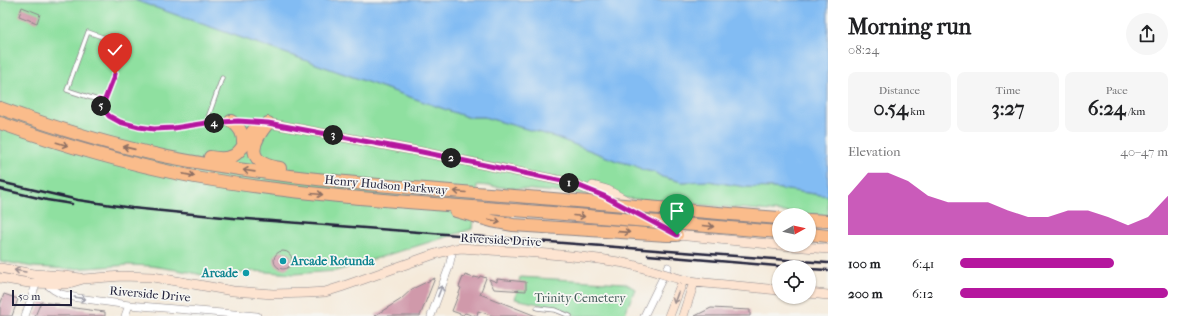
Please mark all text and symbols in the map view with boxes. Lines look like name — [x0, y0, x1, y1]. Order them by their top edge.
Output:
button: share — [1126, 13, 1168, 55]
text: Morning run — [848, 14, 971, 40]
pin — [98, 33, 132, 74]
icon: check — [104, 39, 126, 61]
text: 08:24 — [848, 42, 879, 57]
text: Distance — [879, 84, 920, 97]
text: Time — [995, 84, 1020, 97]
text: Pace — [1106, 84, 1128, 97]
pin: 5 — [91, 96, 111, 116]
text: 0.54 — [873, 97, 908, 120]
text: 3:27 — [992, 97, 1024, 120]
text: 6:24 — [1088, 97, 1126, 120]
text: 5 — [99, 99, 103, 112]
text: km — [908, 105, 925, 118]
text: /km — [1126, 105, 1145, 118]
pin: 4 — [204, 113, 224, 133]
text: 4 — [211, 116, 217, 129]
pin: 3 — [323, 125, 343, 145]
text: 3 — [331, 128, 335, 141]
one-way arrow — [56, 141, 69, 148]
one-way arrow — [123, 143, 136, 151]
text: Elevation — [848, 144, 901, 159]
text: 40–47 m — [1120, 144, 1168, 159]
pin: 2 — [441, 148, 461, 168]
text: 2 — [448, 151, 454, 164]
one-way arrow — [243, 167, 256, 175]
one-way arrow — [182, 172, 195, 180]
street label: Henry Hudson Parkway — [324, 173, 449, 197]
pin: 1 — [559, 173, 579, 193]
text: 1 — [567, 176, 571, 189]
one-way arrow — [454, 188, 467, 195]
one-way arrow — [310, 190, 323, 198]
pin — [660, 194, 694, 235]
icon: arrive — [666, 200, 688, 222]
north arrow — [772, 208, 816, 252]
map controls — [772, 208, 816, 304]
one-way arrow — [572, 212, 585, 219]
one-way arrow — [488, 218, 501, 226]
one-way arrow — [701, 222, 714, 230]
one-way arrow — [617, 229, 630, 236]
street label: Riverside Drive — [460, 231, 542, 249]
place label: Arcade Rotunda — [290, 254, 375, 268]
marker: Arcade Rotunda — [278, 256, 288, 266]
text: 100 m — [848, 256, 881, 271]
text: 6:41 — [912, 256, 935, 271]
button: locate — [772, 260, 816, 304]
place label: Arcade — [201, 266, 238, 280]
one-way arrow — [14, 267, 27, 275]
marker: Arcade — [241, 268, 251, 278]
street label: Riverside Drive — [109, 283, 191, 305]
one-way arrow — [436, 286, 444, 298]
text: 200 m — [848, 286, 883, 301]
text: 6:12 — [912, 286, 934, 301]
scale bar — [12, 288, 72, 307]
text: 50 m — [18, 290, 40, 303]
park label: Trinity Cemetery — [534, 291, 626, 305]
one-way arrow — [672, 291, 679, 304]
one-way arrow — [74, 295, 87, 303]

